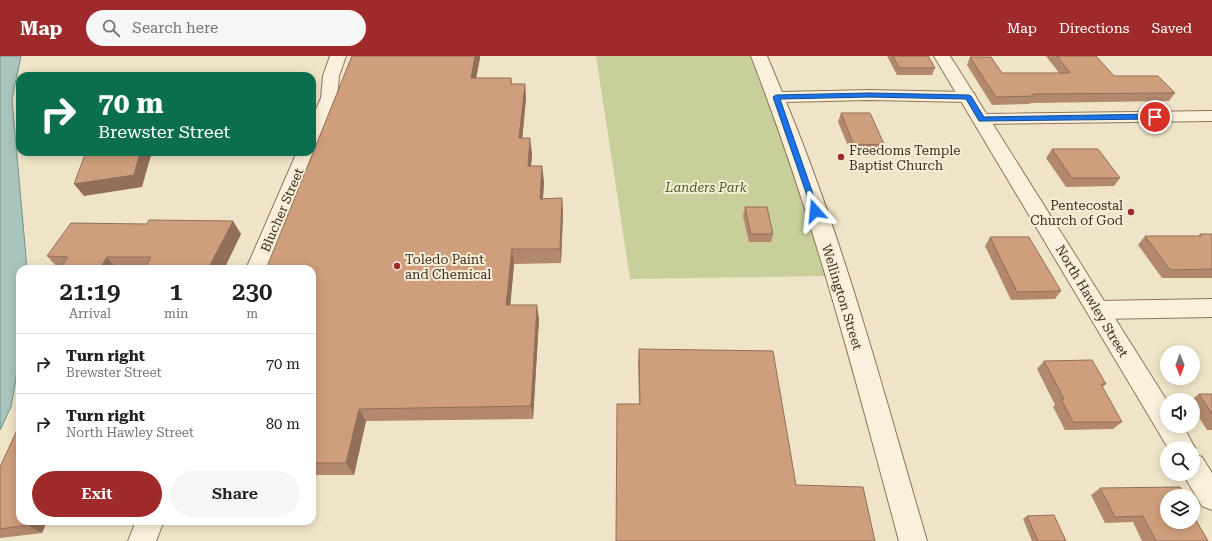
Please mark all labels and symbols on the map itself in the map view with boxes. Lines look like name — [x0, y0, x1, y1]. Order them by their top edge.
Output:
pin — [1138, 100, 1172, 134]
place label: Freedoms Temple Baptist Church — [849, 143, 960, 173]
marker: Freedoms Temple Baptist Church — [836, 152, 846, 162]
street label: Blucher Street — [258, 166, 306, 254]
park label: Landers Park — [664, 180, 748, 195]
position arrow — [794, 190, 836, 232]
place label: Pentecostal Church of God — [1030, 198, 1124, 228]
marker: Pentecostal Church of God — [1126, 207, 1136, 217]
street label: Wellington Street — [819, 242, 865, 352]
street label: North Hawley Street — [1053, 242, 1131, 360]
place label: Toledo Paint and Chemical — [405, 252, 491, 282]
marker: Toledo Paint and Chemical — [392, 261, 402, 271]
north arrow — [1160, 345, 1200, 385]

